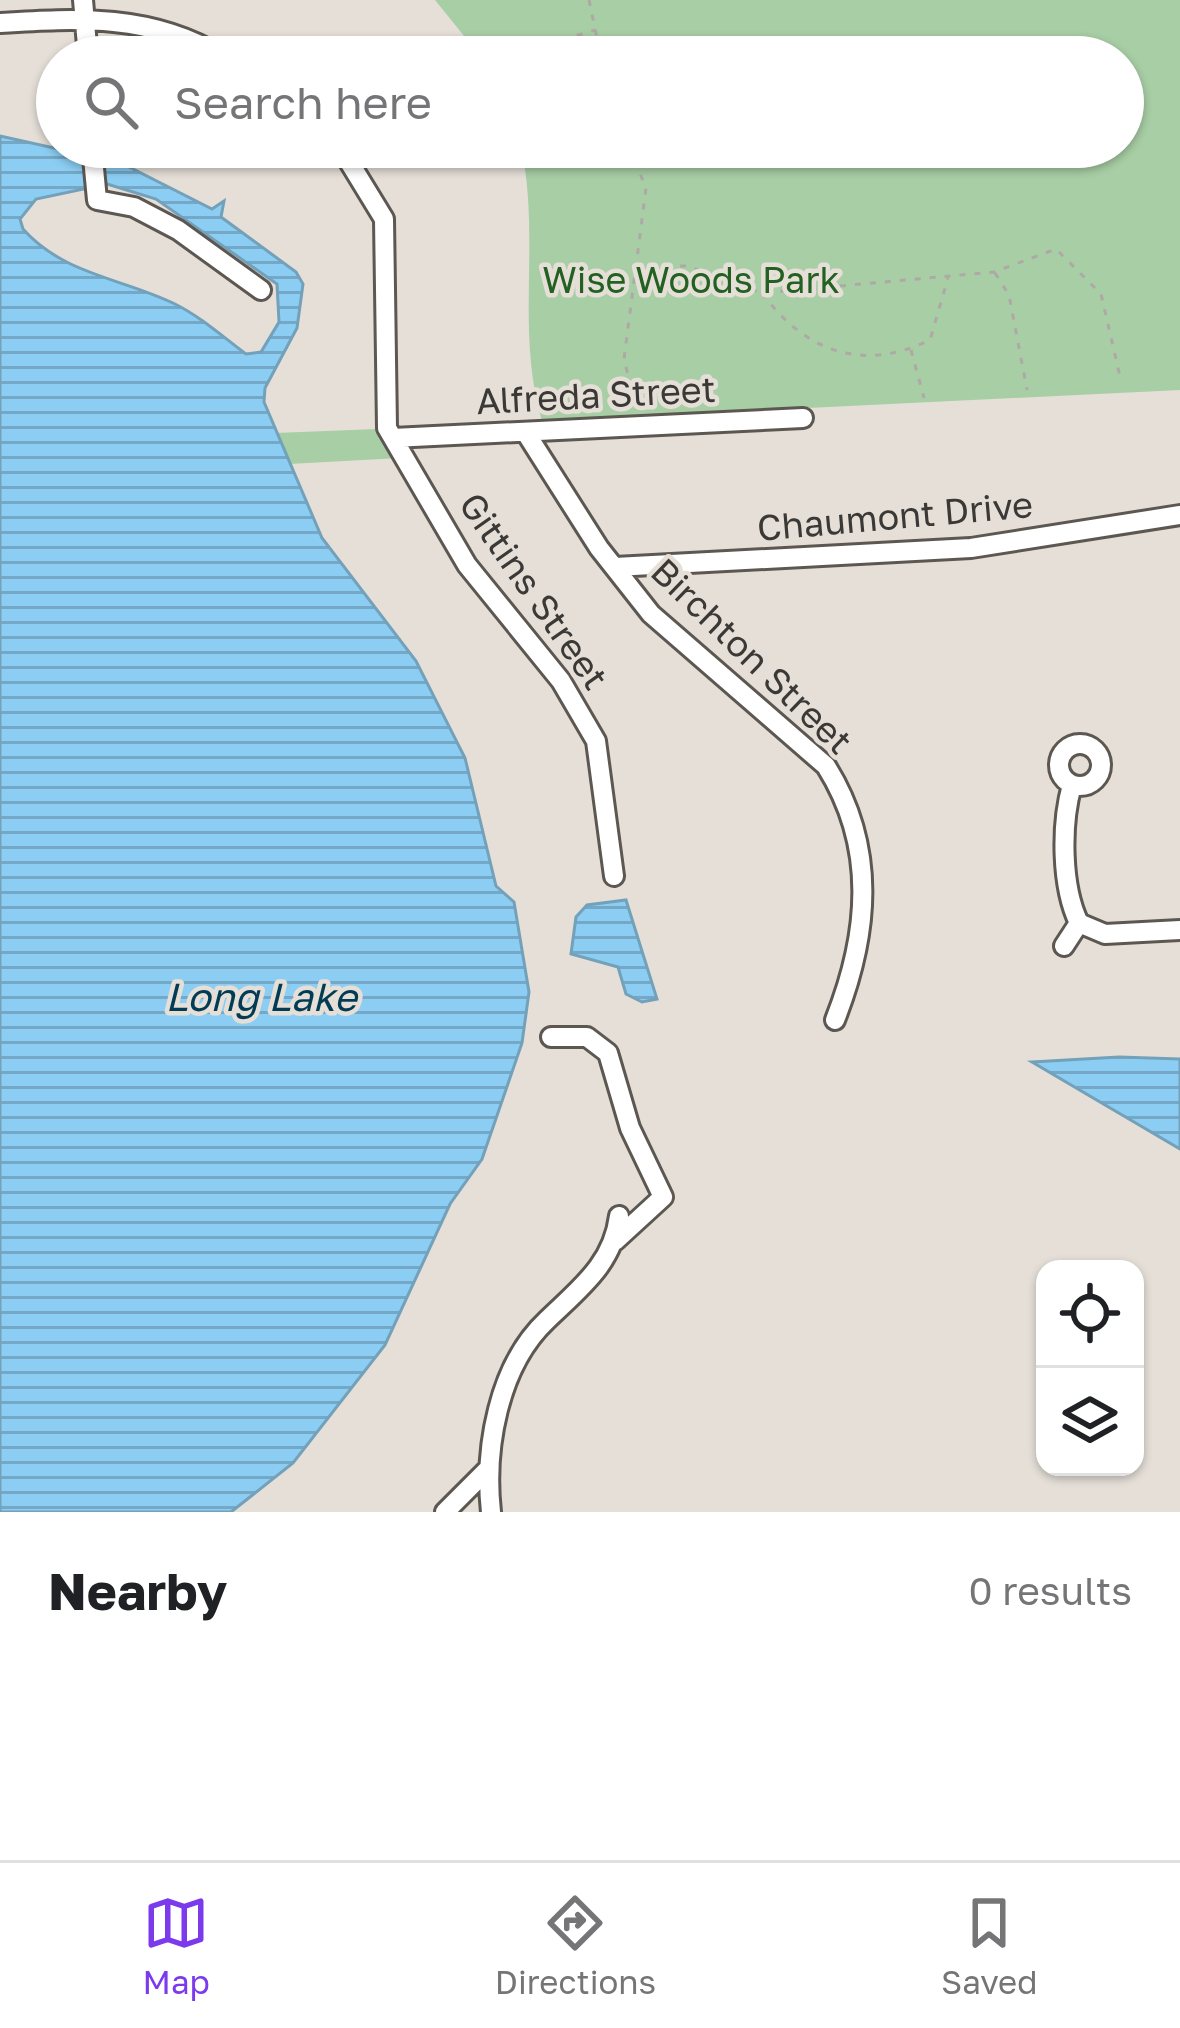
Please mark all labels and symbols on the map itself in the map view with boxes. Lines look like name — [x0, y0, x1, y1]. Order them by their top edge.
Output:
park label: Wise Woods Park — [542, 258, 840, 301]
street label: Alfreda Street — [475, 367, 717, 422]
street label: Chaumont Drive — [755, 482, 1035, 549]
street label: Gittins Street — [451, 484, 618, 697]
street label: Birchton Street — [643, 549, 862, 762]
water label: Long Lake — [165, 973, 359, 1020]

